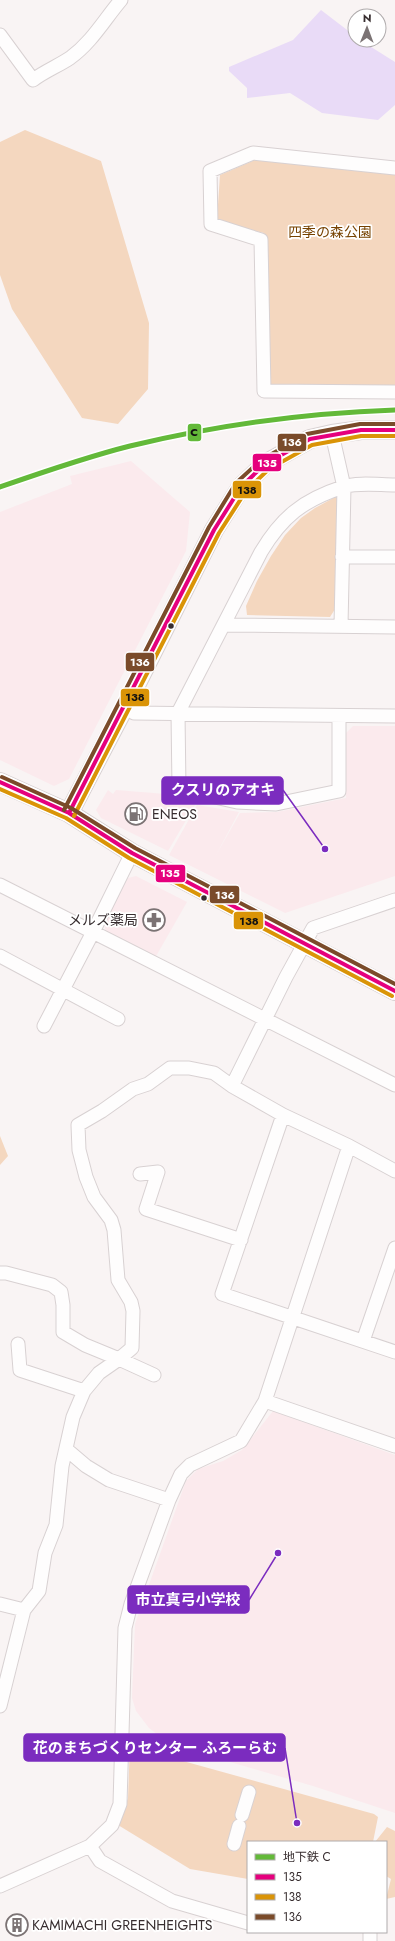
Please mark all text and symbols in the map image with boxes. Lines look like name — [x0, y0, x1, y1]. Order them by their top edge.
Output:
north arrow — [347, 8, 387, 48]
text: N — [363, 10, 372, 26]
park label: 四季の森公園 — [288, 222, 372, 242]
line badge: C — [187, 423, 202, 442]
text: C — [190, 424, 198, 440]
line badge: 136 — [277, 433, 307, 452]
text: 136 — [282, 434, 302, 450]
line badge: 135 — [252, 453, 282, 472]
text: 135 — [257, 455, 277, 471]
line badge: 138 — [232, 480, 262, 499]
text: 138 — [237, 482, 257, 498]
unlabelled marker — [166, 621, 176, 631]
line badge: 136 — [125, 652, 155, 672]
text: 136 — [130, 654, 150, 670]
line badge: 138 — [120, 688, 150, 707]
text: 138 — [125, 689, 145, 705]
callout: クスリのアオキ — [162, 777, 283, 804]
text: クスリのアオキ — [171, 779, 275, 801]
fuel station icon: ENEOS — [123, 801, 149, 827]
place label: ENEOS — [152, 804, 197, 824]
line badge: 135 — [155, 864, 186, 883]
text: 135 — [160, 865, 180, 881]
line badge: 136 — [209, 885, 240, 904]
text: 136 — [215, 887, 235, 903]
unlabelled marker — [199, 893, 209, 903]
pharmacy icon: メルズ薬局 — [141, 907, 167, 933]
place label: メルズ薬局 — [68, 910, 138, 930]
line badge: 138 — [233, 911, 264, 930]
text: 138 — [239, 913, 259, 929]
callout: 市立真弓小学校 — [128, 1586, 249, 1613]
text: 市立真弓小学校 — [135, 1589, 241, 1611]
callout: 花のまちづくりセンター ふろーらむ — [24, 1734, 285, 1761]
text: 花のまちづくりセンター ふろーらむ — [33, 1737, 277, 1759]
legend — [247, 1841, 387, 1933]
text: 地下鉄 C — [283, 1848, 331, 1866]
text: 135 — [283, 1868, 302, 1886]
text: 138 — [283, 1888, 302, 1906]
text: 136 — [283, 1908, 302, 1926]
building icon: KAMIMACHI GREENHEIGHTS — [4, 1912, 30, 1938]
place label: KAMIMACHI GREENHEIGHTS — [32, 1915, 213, 1935]

